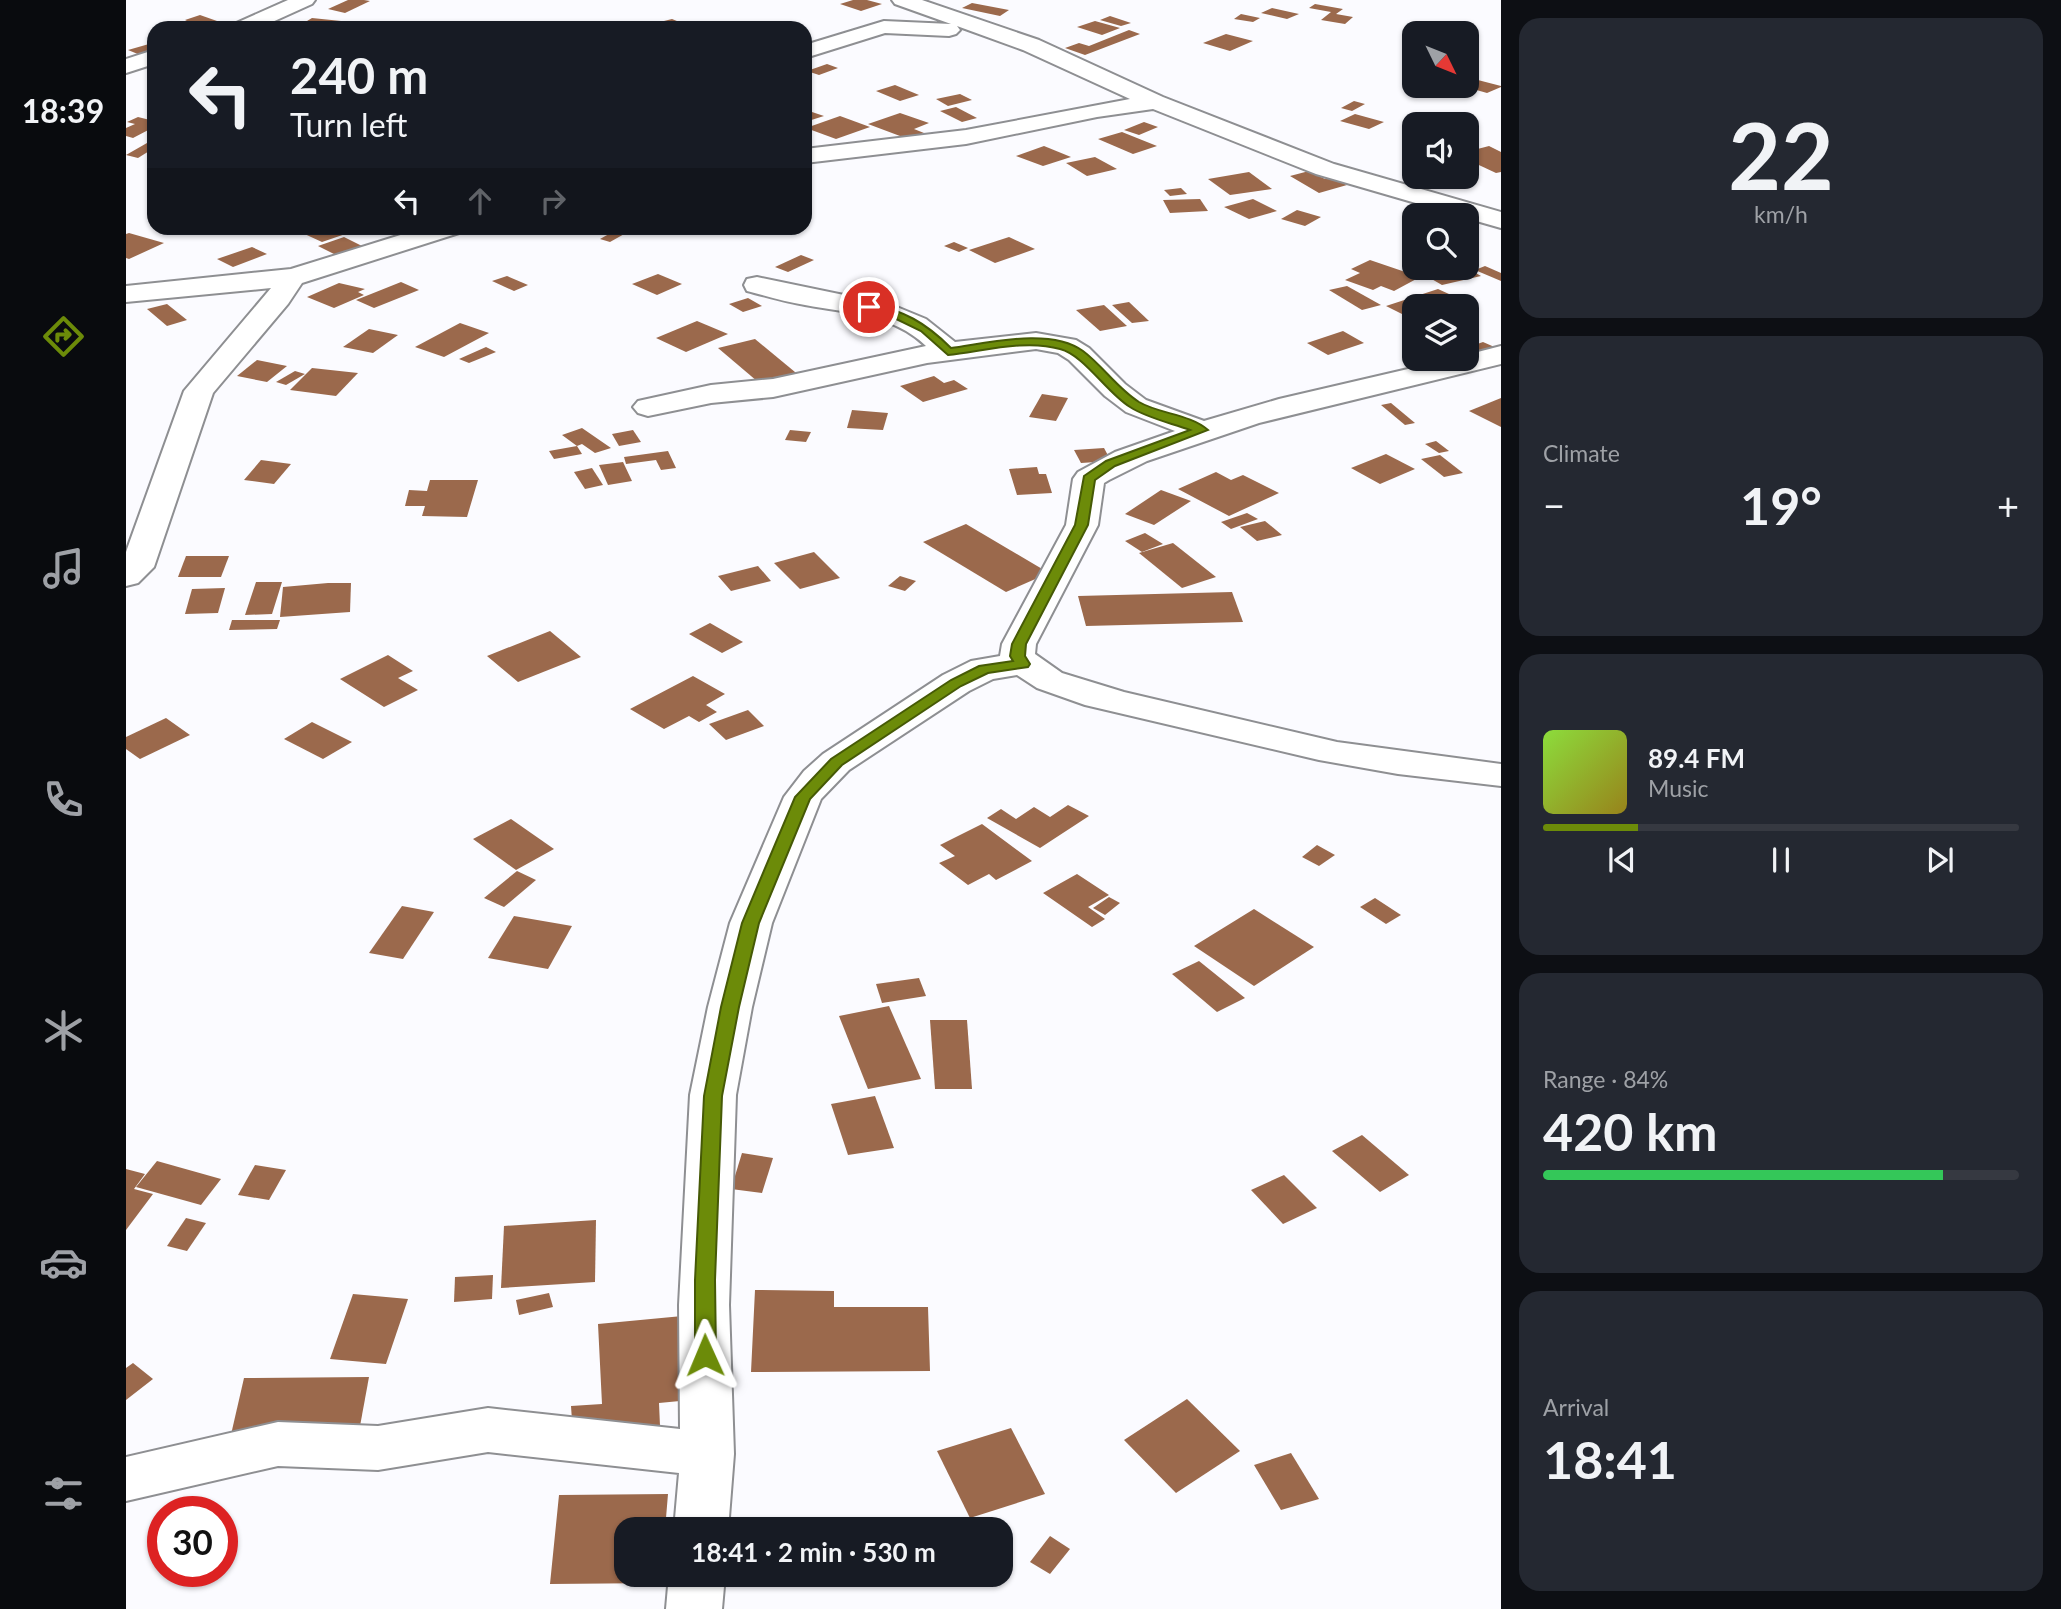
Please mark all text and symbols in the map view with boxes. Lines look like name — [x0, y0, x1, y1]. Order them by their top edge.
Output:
north arrow — [1402, 21, 1479, 98]
map controls — [1402, 21, 1479, 371]
text: 240 m — [290, 46, 428, 104]
icon: left — [175, 49, 266, 140]
text: 18:39 — [22, 91, 104, 130]
text: 22 — [1728, 100, 1834, 209]
text: Turn left — [290, 105, 407, 144]
button: sound — [1402, 112, 1479, 189]
icon: left — [388, 182, 426, 220]
icon: ahead — [461, 182, 499, 220]
icon: right — [534, 182, 572, 220]
text: km/h — [1754, 200, 1808, 228]
button: search — [1402, 203, 1479, 280]
pin — [839, 277, 899, 337]
icon: arrive — [850, 288, 888, 326]
button: layers — [1402, 294, 1479, 371]
icon: directions — [39, 312, 88, 361]
text: Climate — [1543, 439, 1620, 467]
text: 19° — [1740, 474, 1822, 536]
text: − — [1543, 482, 1565, 528]
text: + — [1997, 482, 2019, 528]
icon: music — [39, 544, 88, 593]
text: 89.4 FM — [1648, 742, 1745, 774]
text: Music — [1648, 774, 1708, 802]
icon: phone — [39, 775, 88, 824]
icon: previous — [1603, 841, 1641, 879]
icon: pause — [1762, 841, 1800, 879]
icon: next — [1921, 841, 1959, 879]
icon: climate — [39, 1006, 88, 1055]
text: Range · 84% — [1543, 1065, 1668, 1093]
text: 420 km — [1543, 1100, 1717, 1162]
icon: car — [39, 1238, 88, 1287]
position arrow — [668, 1318, 742, 1392]
text: Arrival — [1543, 1393, 1609, 1421]
text: 18:41 — [1543, 1428, 1677, 1490]
icon: filters — [39, 1469, 88, 1518]
speed limit sign: 30 — [147, 1496, 238, 1587]
text: 18:41 · 2 min · 530 m — [691, 1536, 936, 1568]

